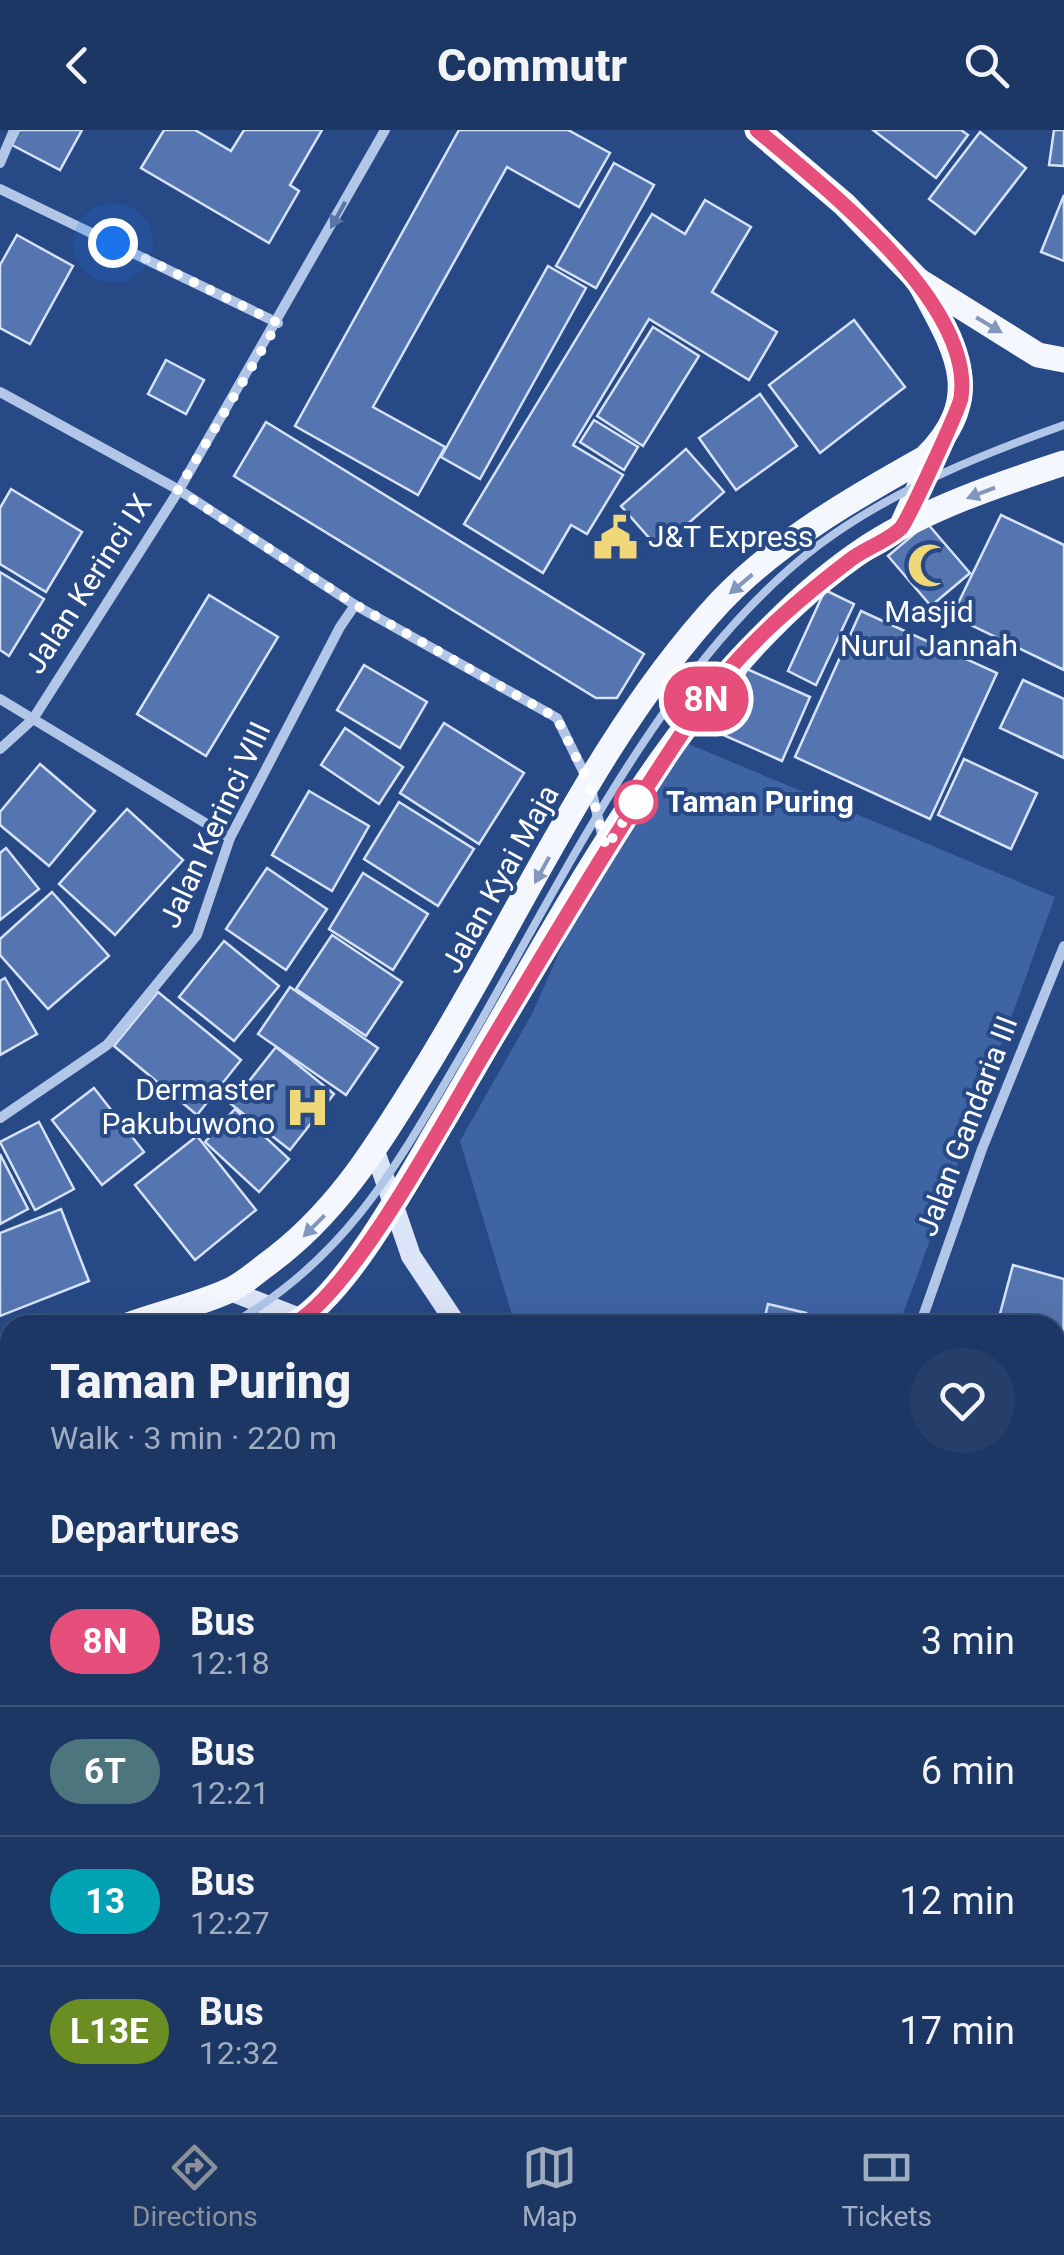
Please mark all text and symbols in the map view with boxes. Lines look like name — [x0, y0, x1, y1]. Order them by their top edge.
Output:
icon: back — [50, 38, 105, 93]
icon: search — [959, 38, 1014, 93]
text: Commutr — [437, 39, 627, 92]
one-way arrow — [329, 201, 347, 229]
your location — [88, 218, 138, 268]
one-way arrow — [975, 316, 1003, 333]
one-way arrow — [966, 485, 996, 501]
street label: Jalan Kerinci IX — [17, 487, 159, 680]
public building icon: J&T Express — [591, 513, 639, 561]
place label: J&T Express — [648, 519, 814, 554]
mosque icon: Masjid Nurul Jannah — [905, 541, 953, 589]
one-way arrow — [729, 572, 754, 594]
place label: Masjid Nurul Jannah — [840, 594, 1018, 663]
line badge: 8N — [661, 666, 751, 732]
text: 8N — [684, 679, 728, 720]
street label: Jalan Kerinci VIII — [152, 716, 278, 933]
street label: Jalan Kyai Maja — [433, 779, 566, 979]
marker: Taman Puring — [615, 781, 657, 823]
place label: Taman Puring — [666, 784, 854, 819]
one-way arrow — [533, 856, 551, 884]
street label: Jalan Gandaria III — [908, 1011, 1025, 1241]
place label: Dermaster Pakubuwono — [101, 1072, 275, 1141]
hospital icon: Dermaster Pakubuwono — [284, 1083, 332, 1131]
one-way arrow — [302, 1214, 326, 1237]
button: heart — [910, 1348, 1015, 1453]
text: Taman Puring — [50, 1353, 351, 1410]
text: Walk · 3 min · 220 m — [50, 1419, 337, 1457]
text: Departures — [50, 1508, 240, 1552]
text: Bus — [190, 1600, 255, 1644]
text: 3 min — [921, 1619, 1015, 1663]
text: 8N — [83, 1621, 127, 1662]
text: 12:18 — [190, 1644, 270, 1682]
text: Bus — [190, 1730, 255, 1774]
text: 6 min — [921, 1749, 1015, 1793]
text: 6T — [84, 1751, 126, 1792]
text: 12:21 — [190, 1774, 270, 1812]
text: Bus — [190, 1860, 255, 1904]
text: 12 min — [899, 1879, 1015, 1923]
text: 13 — [85, 1881, 125, 1922]
text: 12:27 — [190, 1904, 270, 1942]
text: Bus — [199, 1990, 264, 2034]
text: 17 min — [899, 2009, 1015, 2053]
text: L13E — [70, 2011, 149, 2052]
text: 12:32 — [199, 2034, 278, 2072]
tab: Directions — [132, 2140, 258, 2233]
tab: Map — [522, 2140, 577, 2233]
tab: Tickets — [841, 2140, 932, 2233]

